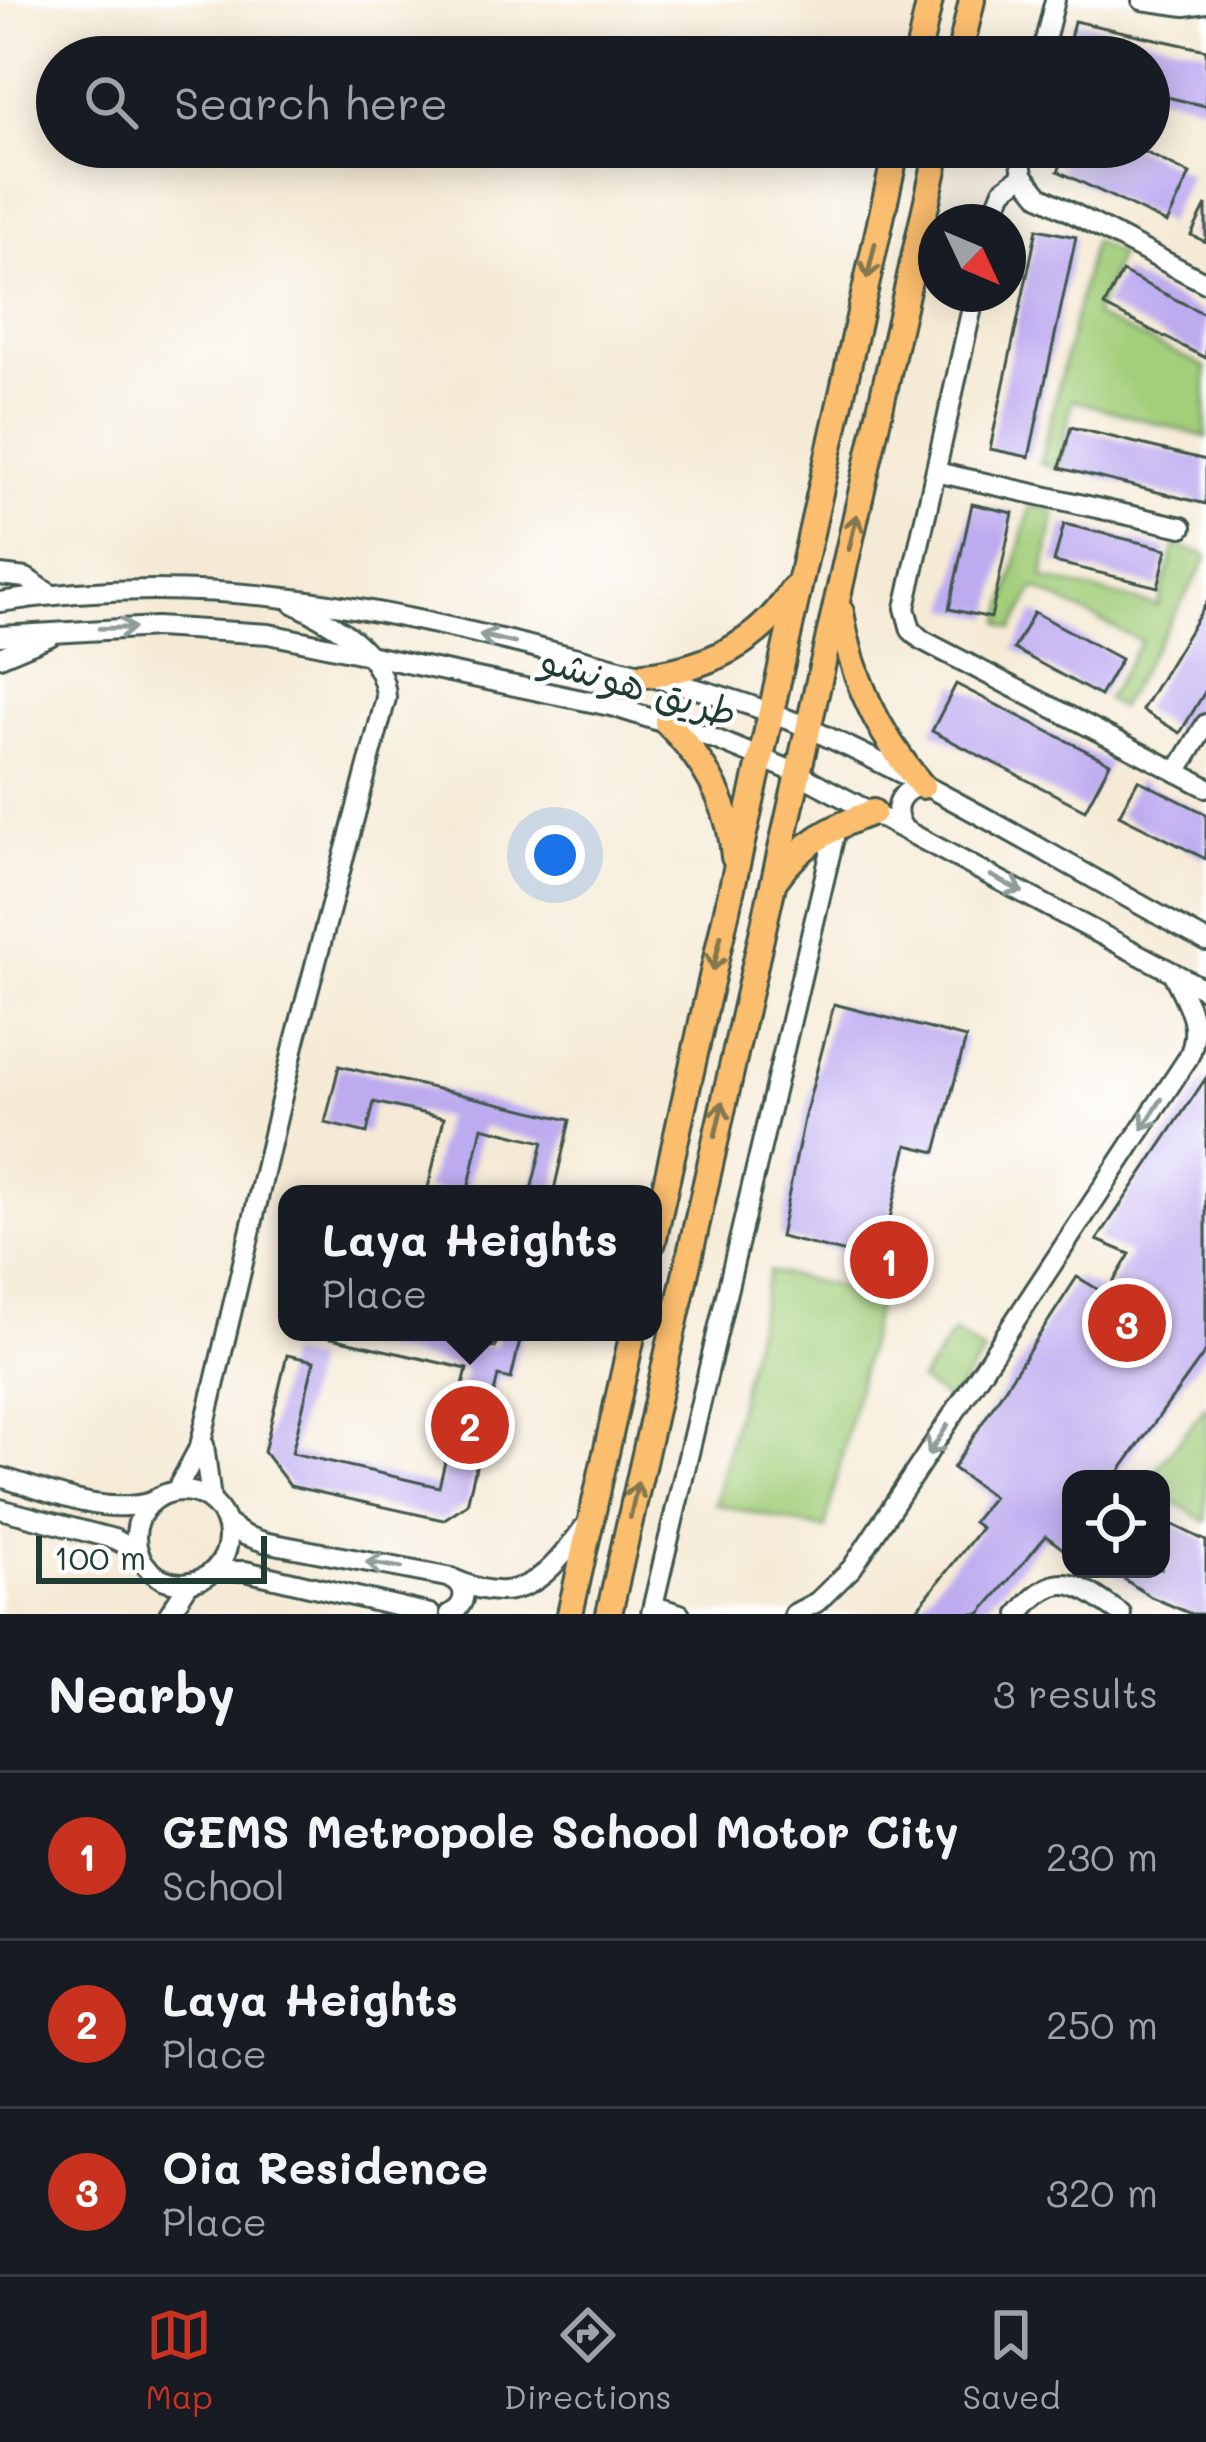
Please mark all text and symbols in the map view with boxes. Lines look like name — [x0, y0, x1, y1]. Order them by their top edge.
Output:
search box — [36, 36, 1170, 168]
icon: search — [78, 69, 144, 135]
text: Search here — [174, 73, 448, 131]
north arrow — [918, 204, 1026, 312]
one-way arrow — [859, 242, 881, 280]
one-way arrow — [842, 513, 865, 551]
one-way arrow — [97, 617, 136, 640]
one-way arrow — [479, 626, 517, 649]
street label: طريق هونشو — [533, 632, 744, 737]
your location — [525, 825, 585, 885]
one-way arrow — [988, 873, 1023, 896]
one-way arrow — [705, 934, 728, 972]
one-way arrow — [1139, 1096, 1164, 1130]
one-way arrow — [709, 1101, 731, 1139]
popup — [278, 1185, 662, 1341]
text: Laya Heights — [322, 1209, 618, 1267]
pin: 1 — [850, 1215, 928, 1305]
text: Place — [322, 1267, 427, 1318]
pin: 3 — [1088, 1278, 1166, 1368]
pin: 2 — [431, 1380, 509, 1470]
one-way arrow — [926, 1422, 951, 1456]
map controls — [1062, 1470, 1170, 1578]
button: locate — [1062, 1470, 1170, 1578]
one-way arrow — [624, 1481, 647, 1519]
scale bar — [36, 1530, 267, 1583]
text: 100 m — [54, 1535, 146, 1578]
one-way arrow — [365, 1553, 404, 1576]
text: Nearby — [48, 1659, 235, 1726]
text: 3 results — [993, 1667, 1158, 1718]
text: GEMS Metropole School Motor City — [162, 1801, 959, 1859]
text: 1 — [78, 1830, 96, 1881]
text: 230 m — [1046, 1830, 1158, 1881]
text: School — [162, 1859, 285, 1910]
text: Laya Heights — [162, 1969, 458, 2027]
text: 2 — [76, 1998, 98, 2049]
text: 250 m — [1046, 1998, 1158, 2049]
text: Place — [162, 2027, 267, 2078]
text: Oia Residence — [162, 2137, 488, 2195]
text: 3 — [75, 2166, 99, 2217]
text: 320 m — [1046, 2166, 1158, 2217]
text: Place — [162, 2195, 267, 2246]
tab: Map — [146, 2302, 213, 2417]
tab: Directions — [504, 2302, 671, 2417]
tab: Saved — [963, 2302, 1060, 2417]

